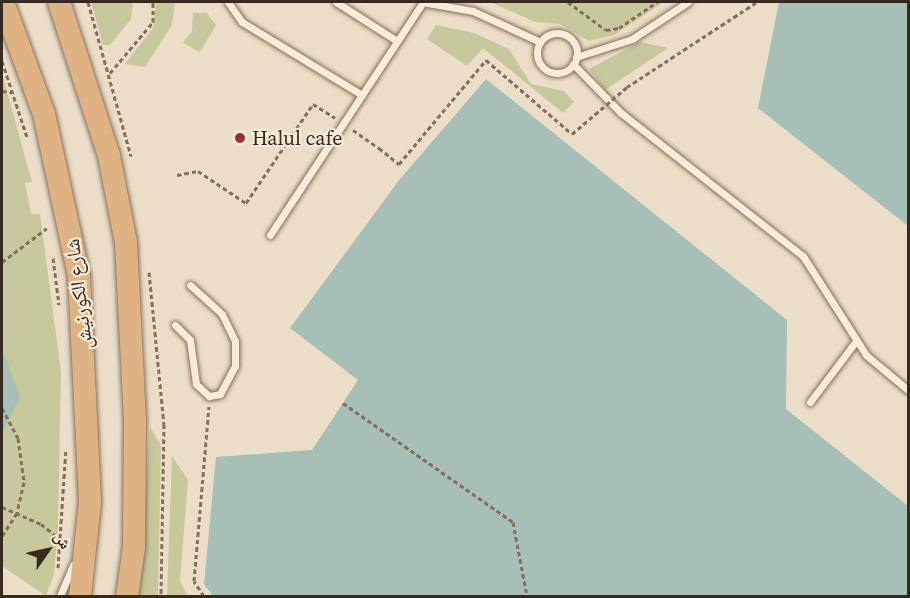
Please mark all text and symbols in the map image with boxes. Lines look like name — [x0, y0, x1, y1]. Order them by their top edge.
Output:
place label: Halul cafe — [252, 126, 342, 150]
marker: Halul cafe — [233, 131, 247, 145]
street label: شارع الكورنيش — [60, 237, 98, 351]
north arrow — [18, 520, 78, 580]
text: ش — [49, 527, 77, 553]

